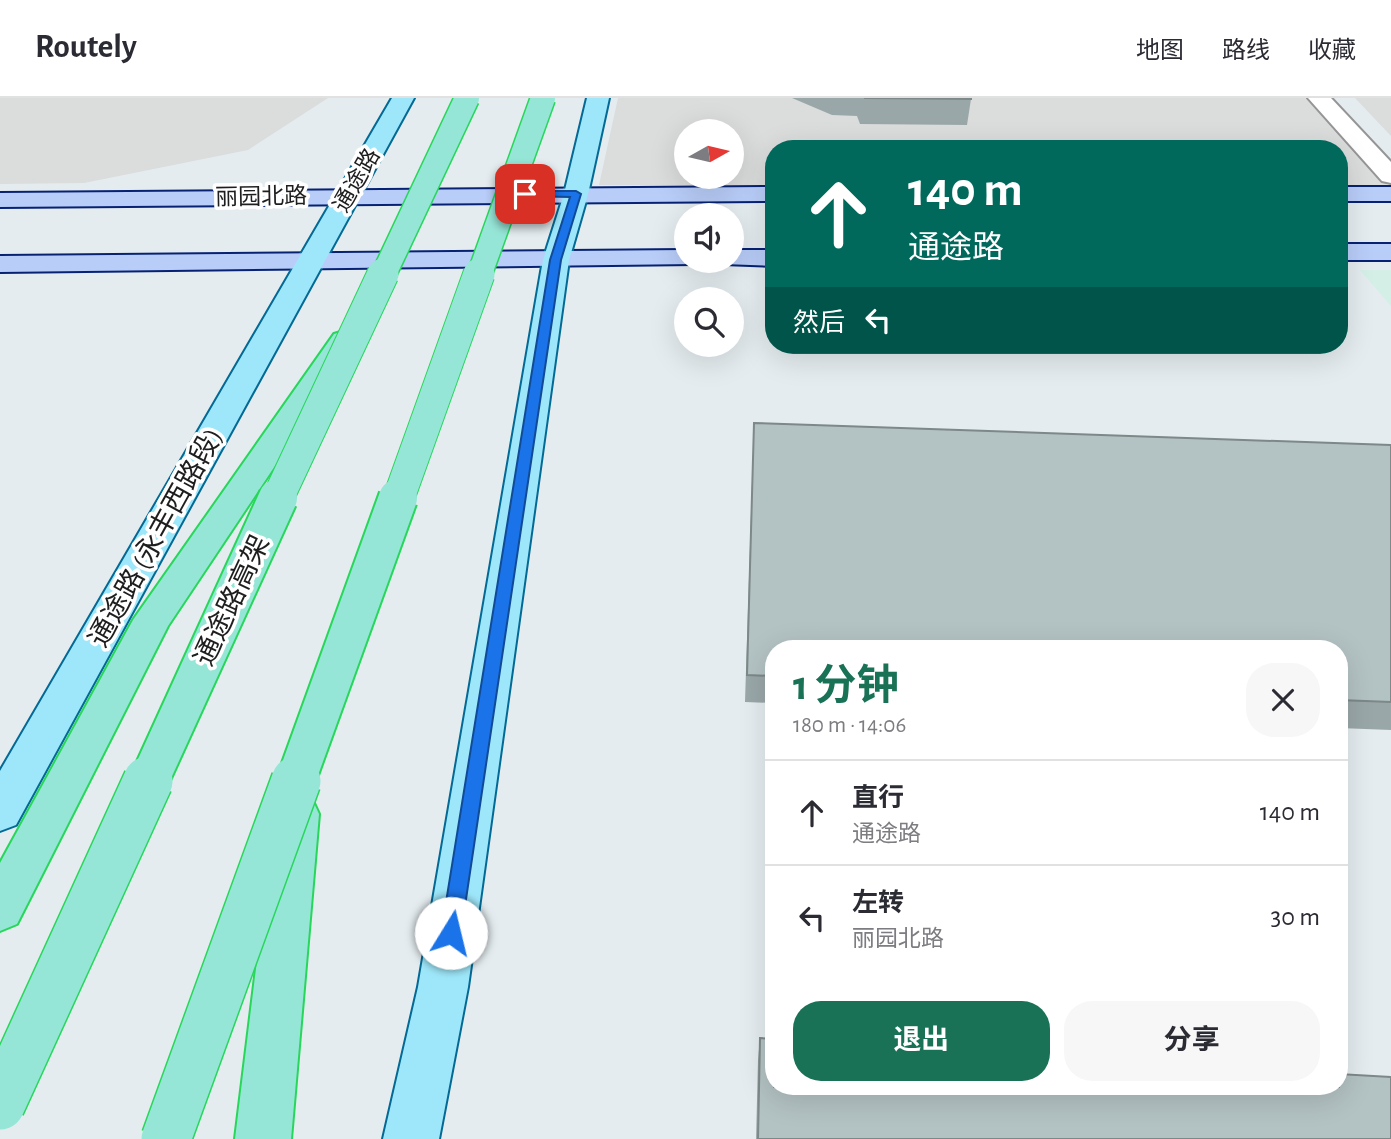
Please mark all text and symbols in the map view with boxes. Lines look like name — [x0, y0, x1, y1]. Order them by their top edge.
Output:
text: Routely — [35, 31, 137, 64]
text: 地图 — [1136, 39, 1184, 63]
text: 路线 — [1222, 39, 1270, 63]
text: 收藏 — [1308, 39, 1356, 63]
north arrow — [674, 119, 744, 189]
map controls — [674, 119, 744, 357]
street label: 通途路 — [328, 144, 385, 216]
pin — [495, 164, 555, 224]
text: 140 m — [908, 166, 1023, 215]
icon: ahead — [793, 168, 884, 259]
icon: arrive — [506, 175, 544, 213]
street label: 丽园北路 — [215, 183, 307, 210]
button: sound — [674, 203, 744, 273]
text: 通途路 — [908, 232, 1004, 264]
button: search — [674, 287, 744, 357]
icon: left — [859, 301, 897, 339]
text: 然后 — [793, 310, 845, 336]
street label: 通途路 (永丰西路段) — [83, 423, 228, 652]
street label: 通途路高架 — [189, 531, 275, 670]
button: close — [1246, 663, 1320, 737]
text: 1 分钟 — [793, 665, 898, 707]
text: 180 m · 14:06 — [793, 714, 906, 737]
text: 直行 — [852, 785, 904, 811]
icon: ahead — [793, 794, 831, 832]
text: 140 m — [1260, 799, 1320, 825]
text: 通途路 — [852, 823, 921, 846]
text: 左转 — [852, 890, 904, 916]
position arrow — [414, 896, 488, 970]
icon: left — [793, 899, 831, 937]
text: 30 m — [1270, 904, 1320, 930]
text: 丽园北路 — [852, 928, 944, 951]
button: 退出 — [793, 1001, 1050, 1081]
button: 分享 — [1064, 1001, 1320, 1081]

